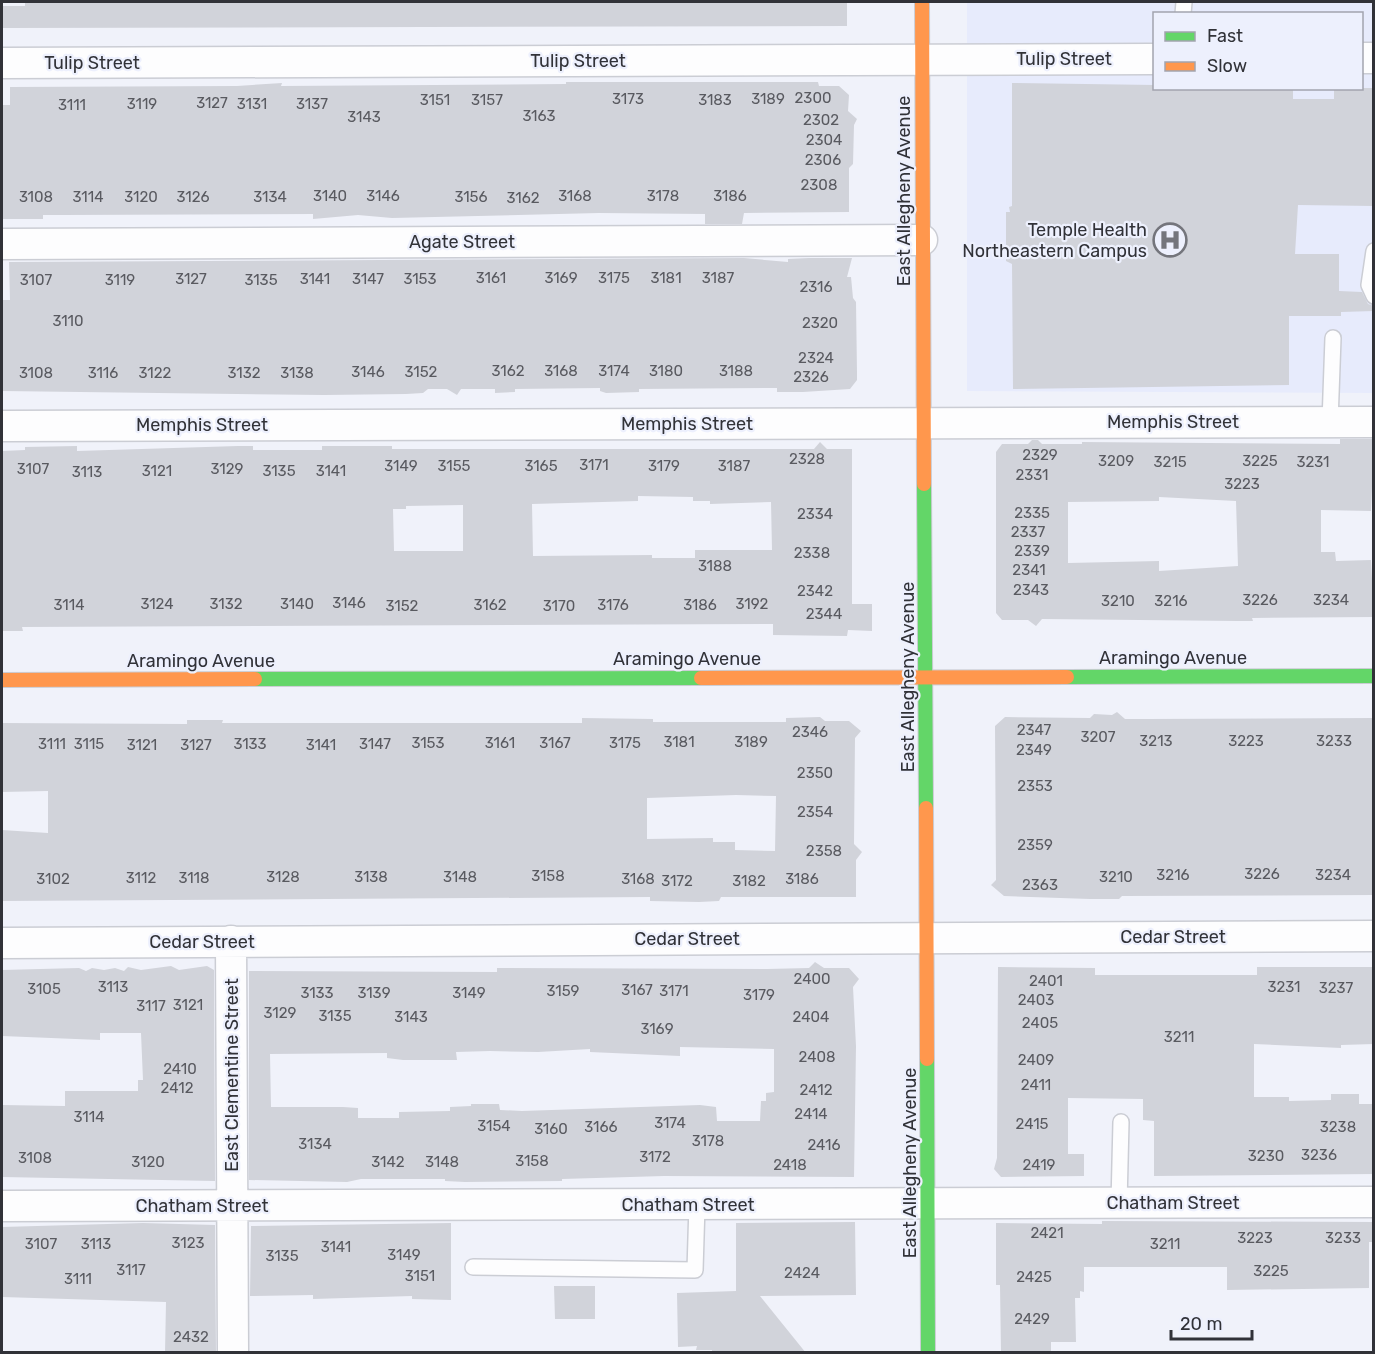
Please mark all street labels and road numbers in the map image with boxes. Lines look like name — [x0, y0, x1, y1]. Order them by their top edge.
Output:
street label: Tulip Street — [1016, 48, 1112, 70]
street label: Tulip Street — [530, 50, 626, 72]
street label: Tulip Street — [44, 52, 140, 74]
street label: East Allegheny Avenue — [893, 96, 915, 286]
street label: Agate Street — [409, 231, 515, 253]
street label: Memphis Street — [1107, 411, 1239, 433]
street label: Memphis Street — [621, 413, 753, 435]
street label: Memphis Street — [136, 414, 268, 436]
street label: East Allegheny Avenue — [897, 582, 919, 772]
street label: Aramingo Avenue — [1099, 647, 1247, 669]
street label: Aramingo Avenue — [613, 648, 761, 670]
street label: Aramingo Avenue — [127, 650, 275, 672]
street label: Cedar Street — [1120, 926, 1226, 948]
street label: Cedar Street — [634, 928, 740, 950]
street label: Cedar Street — [149, 931, 255, 953]
street label: East Clementine Street — [221, 978, 243, 1172]
street label: East Allegheny Avenue — [899, 1068, 921, 1258]
street label: Chatham Street — [1106, 1192, 1240, 1214]
street label: Chatham Street — [621, 1194, 755, 1216]
street label: Chatham Street — [135, 1195, 269, 1217]

